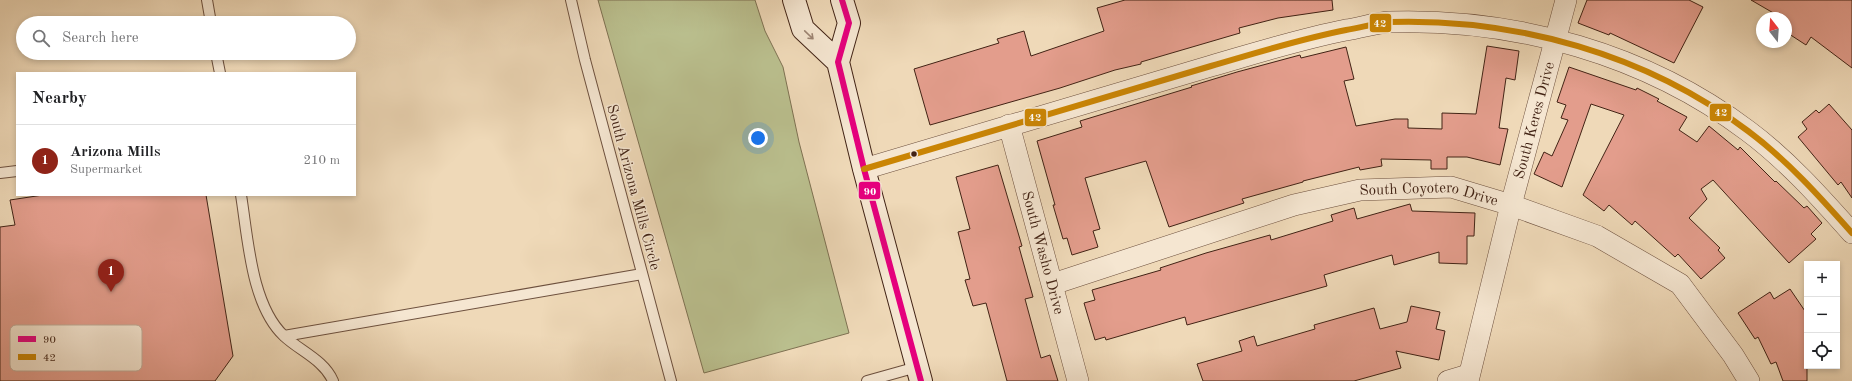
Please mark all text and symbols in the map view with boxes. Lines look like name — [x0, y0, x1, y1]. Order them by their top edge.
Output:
north arrow — [1756, 12, 1792, 48]
line badge: 42 — [1369, 13, 1392, 33]
search box — [16, 16, 356, 60]
text: 42 — [1374, 19, 1386, 30]
icon: search — [30, 27, 52, 49]
one-way arrow — [804, 30, 814, 40]
text: Search here — [62, 31, 139, 46]
street label: South Keres Drive — [1512, 60, 1558, 181]
text: Nearby — [32, 90, 87, 107]
street label: South Arizona Mills Circle — [603, 103, 662, 272]
line badge: 42 — [1709, 103, 1732, 122]
line badge: 42 — [1024, 108, 1047, 127]
text: 42 — [1715, 108, 1727, 119]
text: 42 — [1029, 113, 1041, 124]
your location — [748, 128, 768, 148]
text: Arizona Mills — [70, 145, 160, 160]
unlabelled marker — [909, 149, 919, 159]
text: 1 — [41, 154, 49, 167]
text: 210 m — [303, 154, 340, 167]
text: Supermarket — [70, 163, 142, 176]
line badge: 90 — [858, 181, 881, 200]
street label: South Coyotero Drive — [1359, 181, 1500, 210]
text: 90 — [864, 187, 876, 198]
street label: South Washo Drive — [1018, 190, 1066, 316]
pin: 1 — [98, 259, 124, 292]
map controls — [1804, 261, 1840, 369]
button: + — [1804, 261, 1840, 297]
button: − — [1804, 297, 1840, 333]
legend — [10, 325, 142, 371]
button: locate — [1804, 333, 1840, 369]
text: 90 — [43, 335, 56, 346]
text: 42 — [43, 353, 56, 364]

